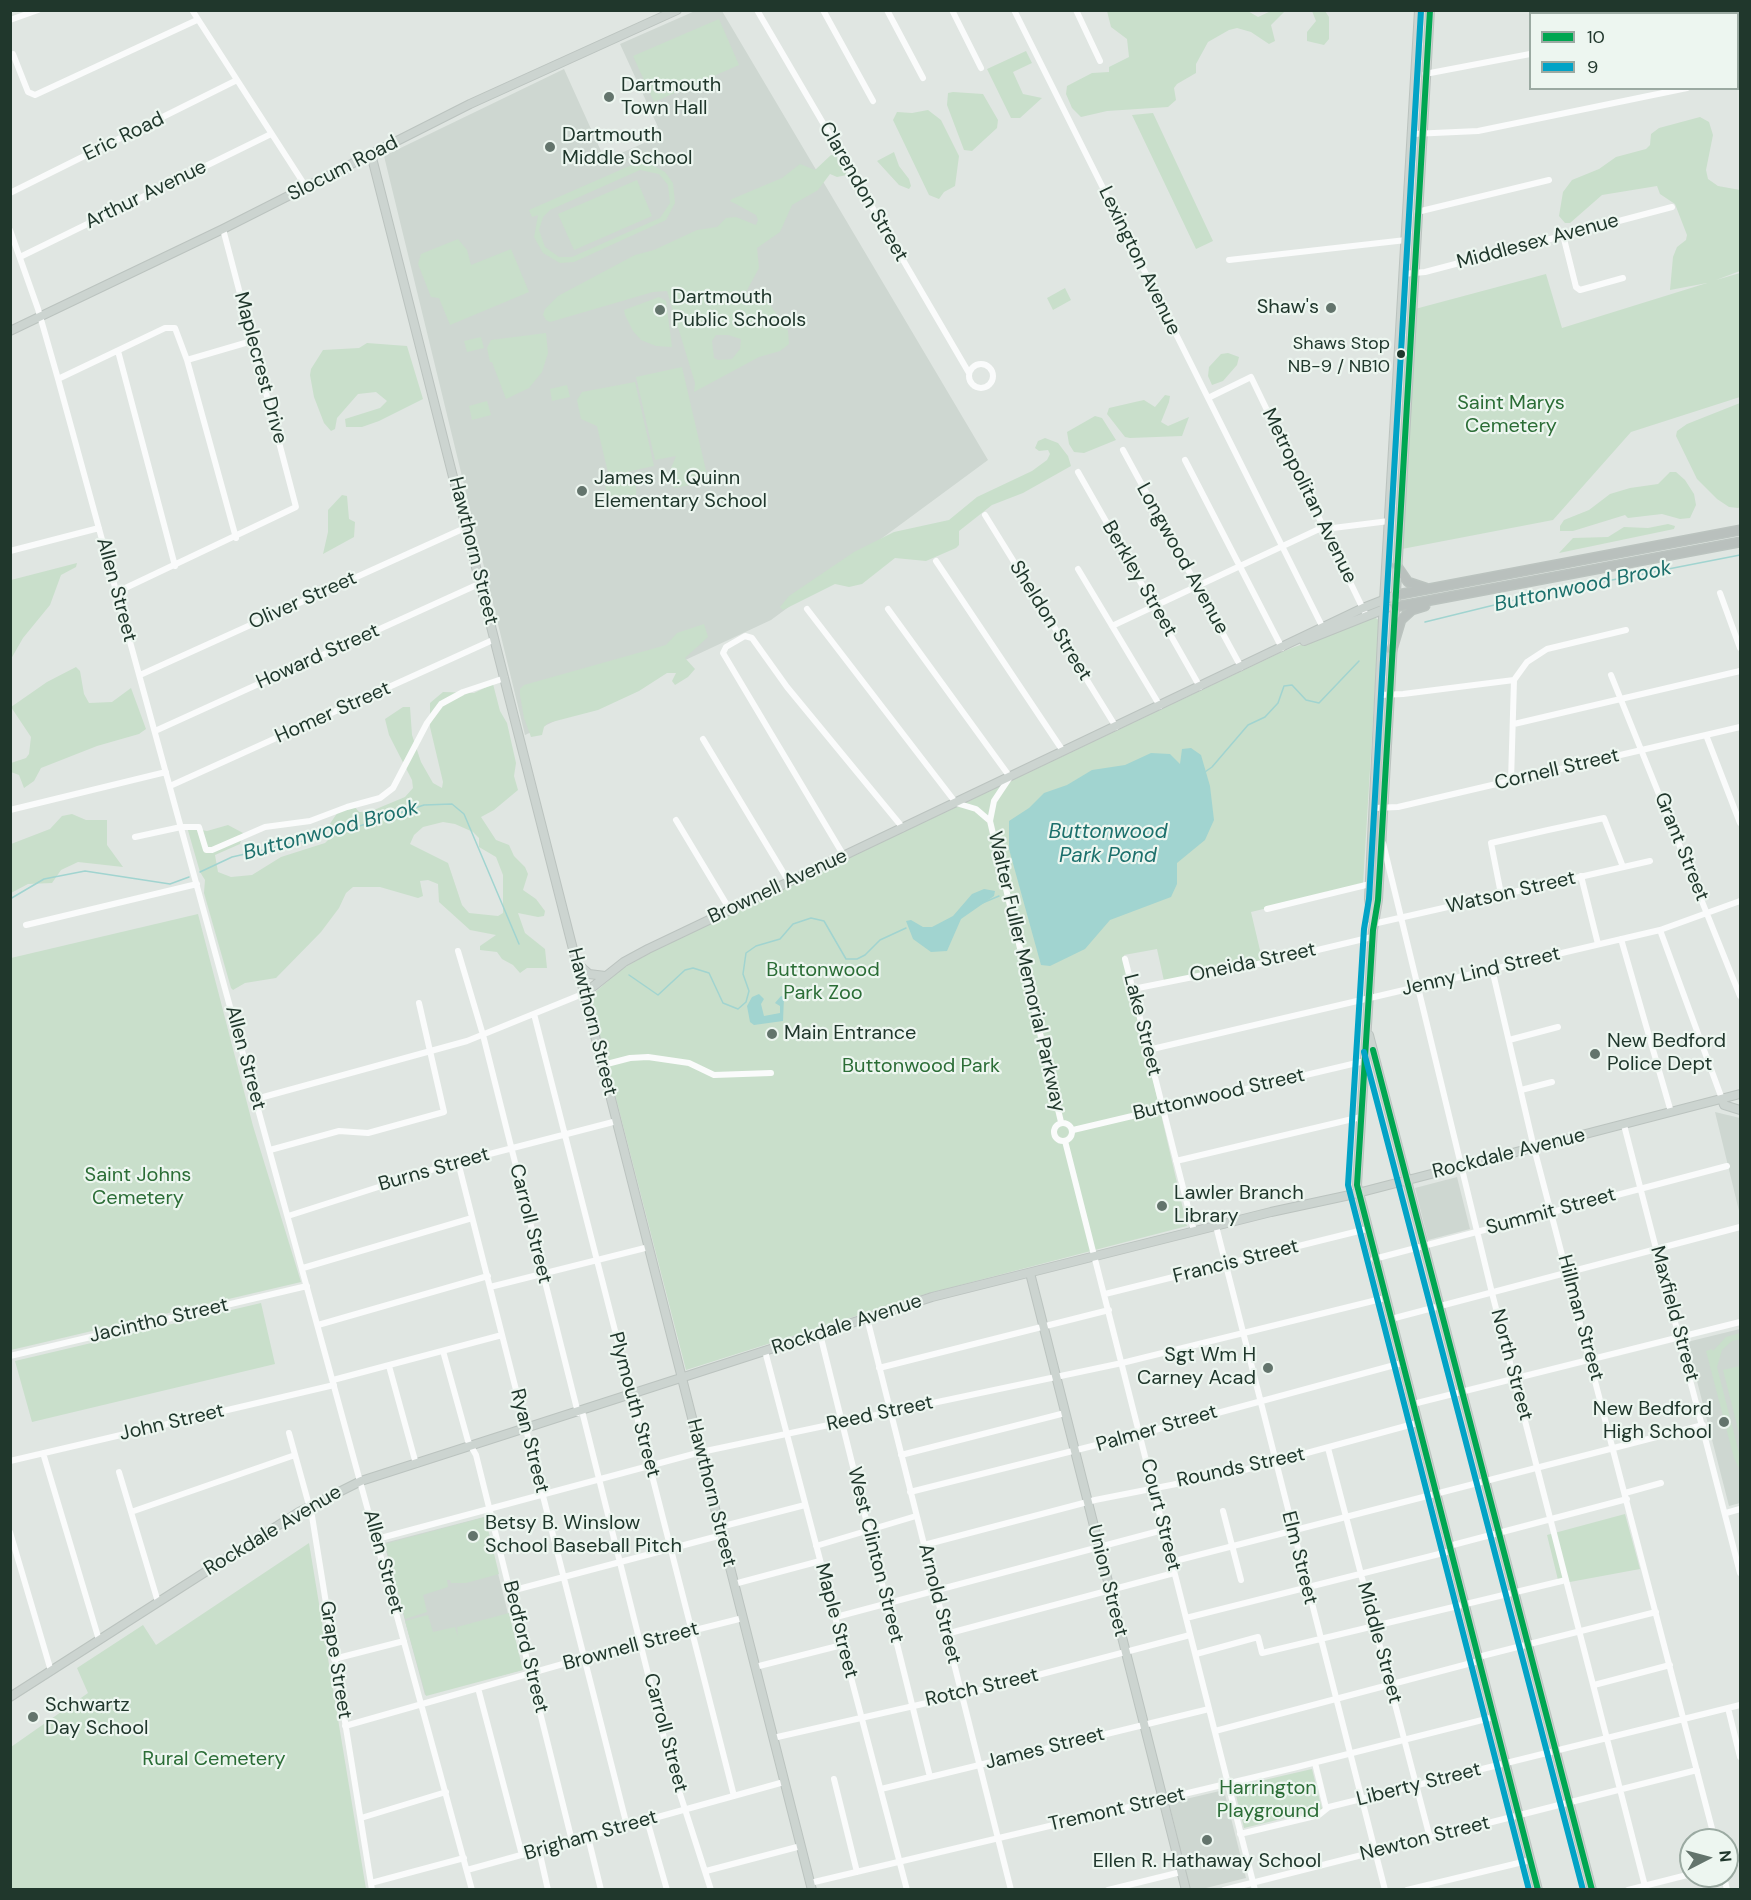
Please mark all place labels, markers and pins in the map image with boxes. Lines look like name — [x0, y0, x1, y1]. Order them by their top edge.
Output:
place label: Dartmouth Town Hall — [621, 74, 721, 121]
marker: Dartmouth Town Hall — [602, 90, 616, 104]
place label: Dartmouth Middle School — [562, 124, 693, 171]
marker: Dartmouth Middle School — [543, 140, 557, 154]
place label: Dartmouth Public Schools — [672, 286, 806, 333]
place label: Shaw's — [1257, 296, 1319, 320]
marker: Shaw's — [1324, 301, 1338, 315]
marker: Dartmouth Public Schools — [653, 303, 667, 317]
place label: Shaws Stop NB-9 / NB10 — [1288, 333, 1390, 376]
marker: Shaws Stop NB-9 / NB10 — [1395, 348, 1407, 360]
place label: James M. Quinn Elementary School — [594, 467, 767, 514]
marker: James M. Quinn Elementary School — [575, 484, 589, 498]
place label: Main Entrance — [784, 1022, 916, 1046]
marker: Main Entrance — [765, 1027, 779, 1041]
place label: New Bedford Police Dept — [1607, 1030, 1726, 1077]
marker: New Bedford Police Dept — [1588, 1047, 1602, 1061]
place label: Lawler Branch Library — [1174, 1182, 1304, 1229]
marker: Lawler Branch Library — [1155, 1199, 1169, 1213]
place label: Sgt Wm H Carney Acad — [1137, 1344, 1256, 1391]
marker: Sgt Wm H Carney Acad — [1261, 1361, 1275, 1375]
place label: New Bedford High School — [1593, 1398, 1712, 1445]
marker: New Bedford High School — [1717, 1415, 1731, 1429]
place label: Betsy B. Winslow School Baseball Pitch — [485, 1512, 682, 1559]
marker: Betsy B. Winslow School Baseball Pitch — [466, 1529, 480, 1543]
place label: Schwartz Day School — [45, 1694, 148, 1741]
marker: Schwartz Day School — [26, 1710, 40, 1724]
marker: Ellen R. Hathaway School — [1200, 1833, 1214, 1847]
place label: Ellen R. Hathaway School — [1093, 1850, 1321, 1874]

